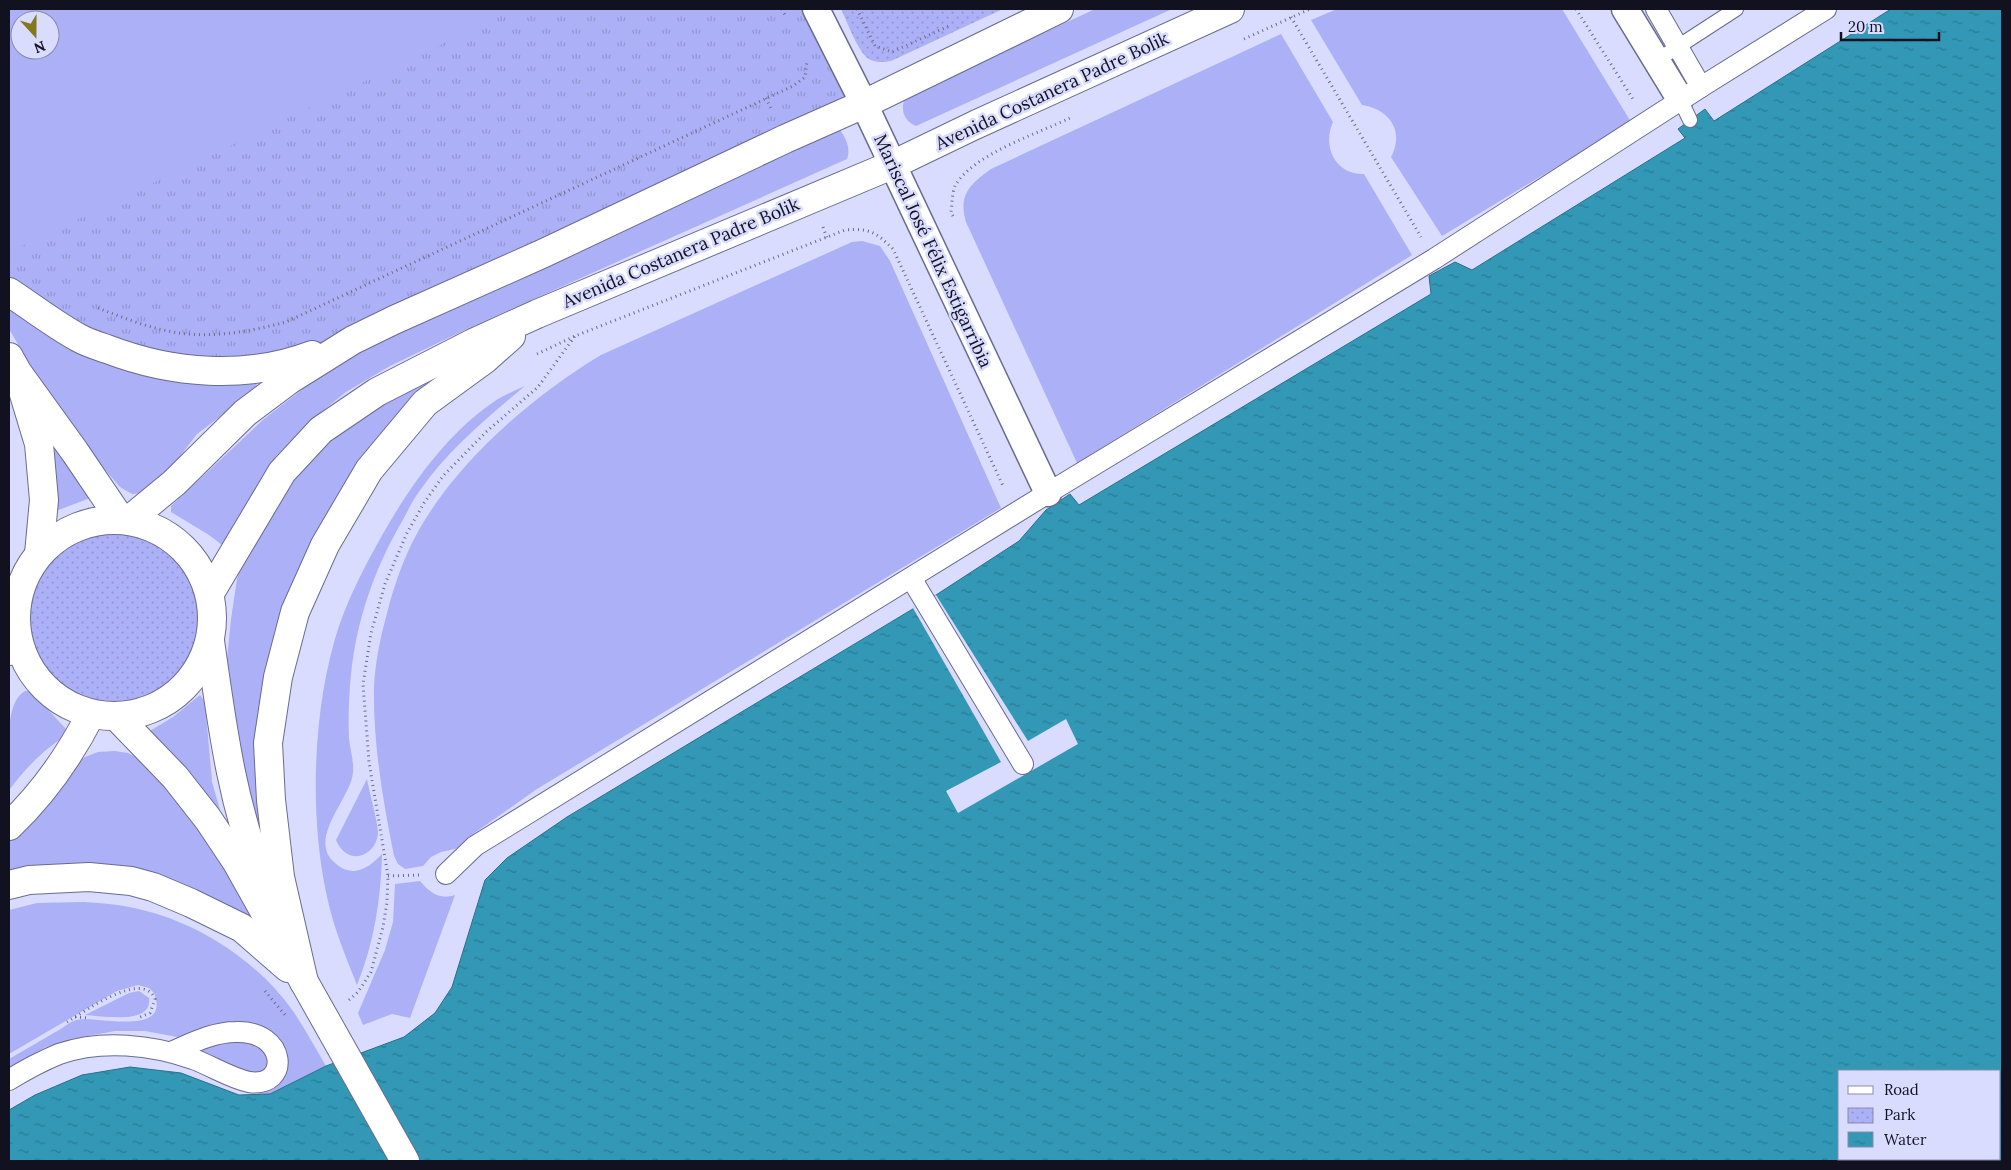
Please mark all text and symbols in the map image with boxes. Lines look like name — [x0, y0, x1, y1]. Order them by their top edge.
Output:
north arrow — [10, 10, 60, 60]
scale bar — [1841, 10, 1938, 42]
text: 20 m — [1848, 17, 1883, 36]
street label: Avenida Costanera Padre Bolik — [931, 26, 1172, 155]
text: N — [31, 37, 48, 58]
street label: Mariscal José Félix Estigarribia — [869, 130, 998, 371]
street label: Avenida Costanera Padre Bolik — [558, 192, 803, 313]
legend — [1838, 1070, 2001, 1160]
text: Road — [1884, 1080, 1919, 1099]
text: Park — [1884, 1105, 1915, 1124]
text: Water — [1884, 1130, 1927, 1149]

